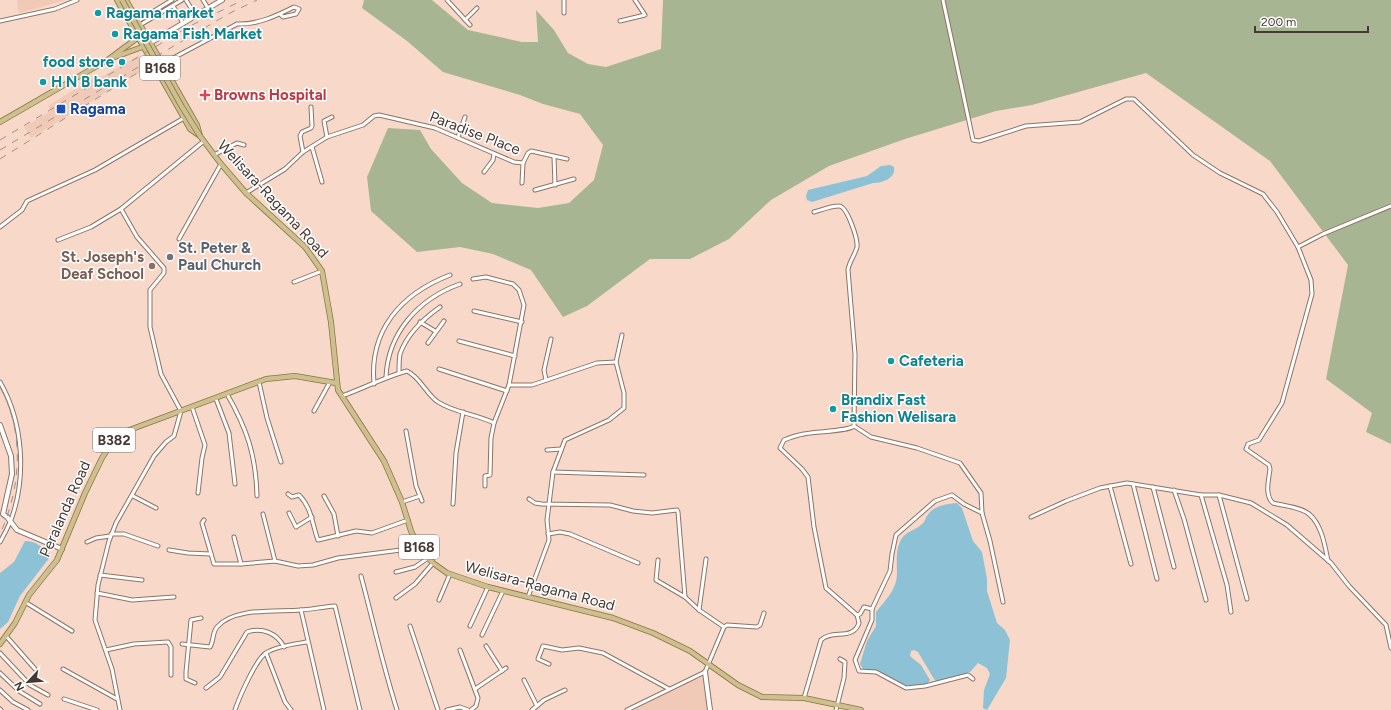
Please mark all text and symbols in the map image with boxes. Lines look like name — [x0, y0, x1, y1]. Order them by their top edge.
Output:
place label: Ragama market — [106, 4, 214, 22]
marker: Ragama market — [93, 8, 103, 18]
scale bar — [1255, 8, 1368, 34]
text: 200 m — [1261, 15, 1296, 29]
place label: Ragama Fish Market — [123, 25, 262, 43]
marker: Ragama Fish Market — [110, 29, 120, 39]
place label: food store — [43, 53, 115, 71]
road number: B168 — [140, 56, 180, 80]
marker: food store — [117, 57, 127, 67]
place label: H N B bank — [51, 73, 127, 91]
marker: H N B bank — [38, 77, 48, 87]
place label: Browns Hospital — [214, 86, 326, 104]
marker: Browns Hospital — [199, 89, 211, 101]
place label: Ragama — [70, 100, 126, 118]
marker: Ragama — [55, 103, 67, 115]
street label: Paradise Place — [427, 107, 523, 159]
street label: Welisara-Ragama Road — [214, 136, 332, 262]
place label: St. Peter & Paul Church — [178, 239, 261, 274]
place label: St. Joseph's Deaf School — [61, 248, 144, 283]
marker: St. Peter & Paul Church — [165, 252, 175, 262]
marker: St. Joseph's Deaf School — [147, 261, 157, 271]
place label: Cafeteria — [899, 352, 964, 370]
marker: Cafeteria — [886, 356, 896, 366]
place label: Brandix Fast Fashion Welisara — [841, 391, 956, 426]
marker: Brandix Fast Fashion Welisara — [828, 404, 838, 414]
road number: B382 — [93, 428, 135, 452]
street label: Peralanda Road — [36, 458, 94, 560]
road number: B168 — [399, 535, 439, 559]
street label: Welisara-Ragama Road — [463, 557, 617, 615]
north arrow — [8, 662, 48, 702]
text: N — [12, 679, 27, 693]

